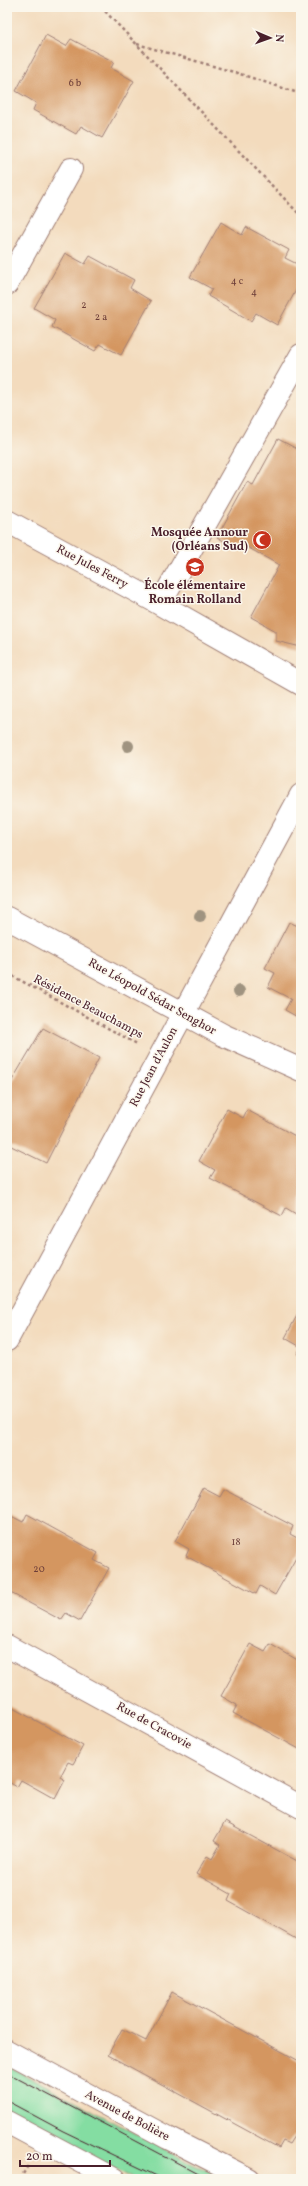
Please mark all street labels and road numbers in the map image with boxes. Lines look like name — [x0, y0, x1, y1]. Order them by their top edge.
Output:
street label: Rue Jules Ferry — [53, 541, 131, 593]
street label: Rue Léopold Sédar Senghor — [85, 955, 219, 1039]
street label: Résidence Beauchamps — [30, 971, 146, 1043]
street label: Rue Jean d'Aulon — [126, 1024, 182, 1110]
street label: Rue de Cracovie — [113, 1699, 195, 1754]
street label: Avenue de Bolière — [82, 2087, 172, 2145]

